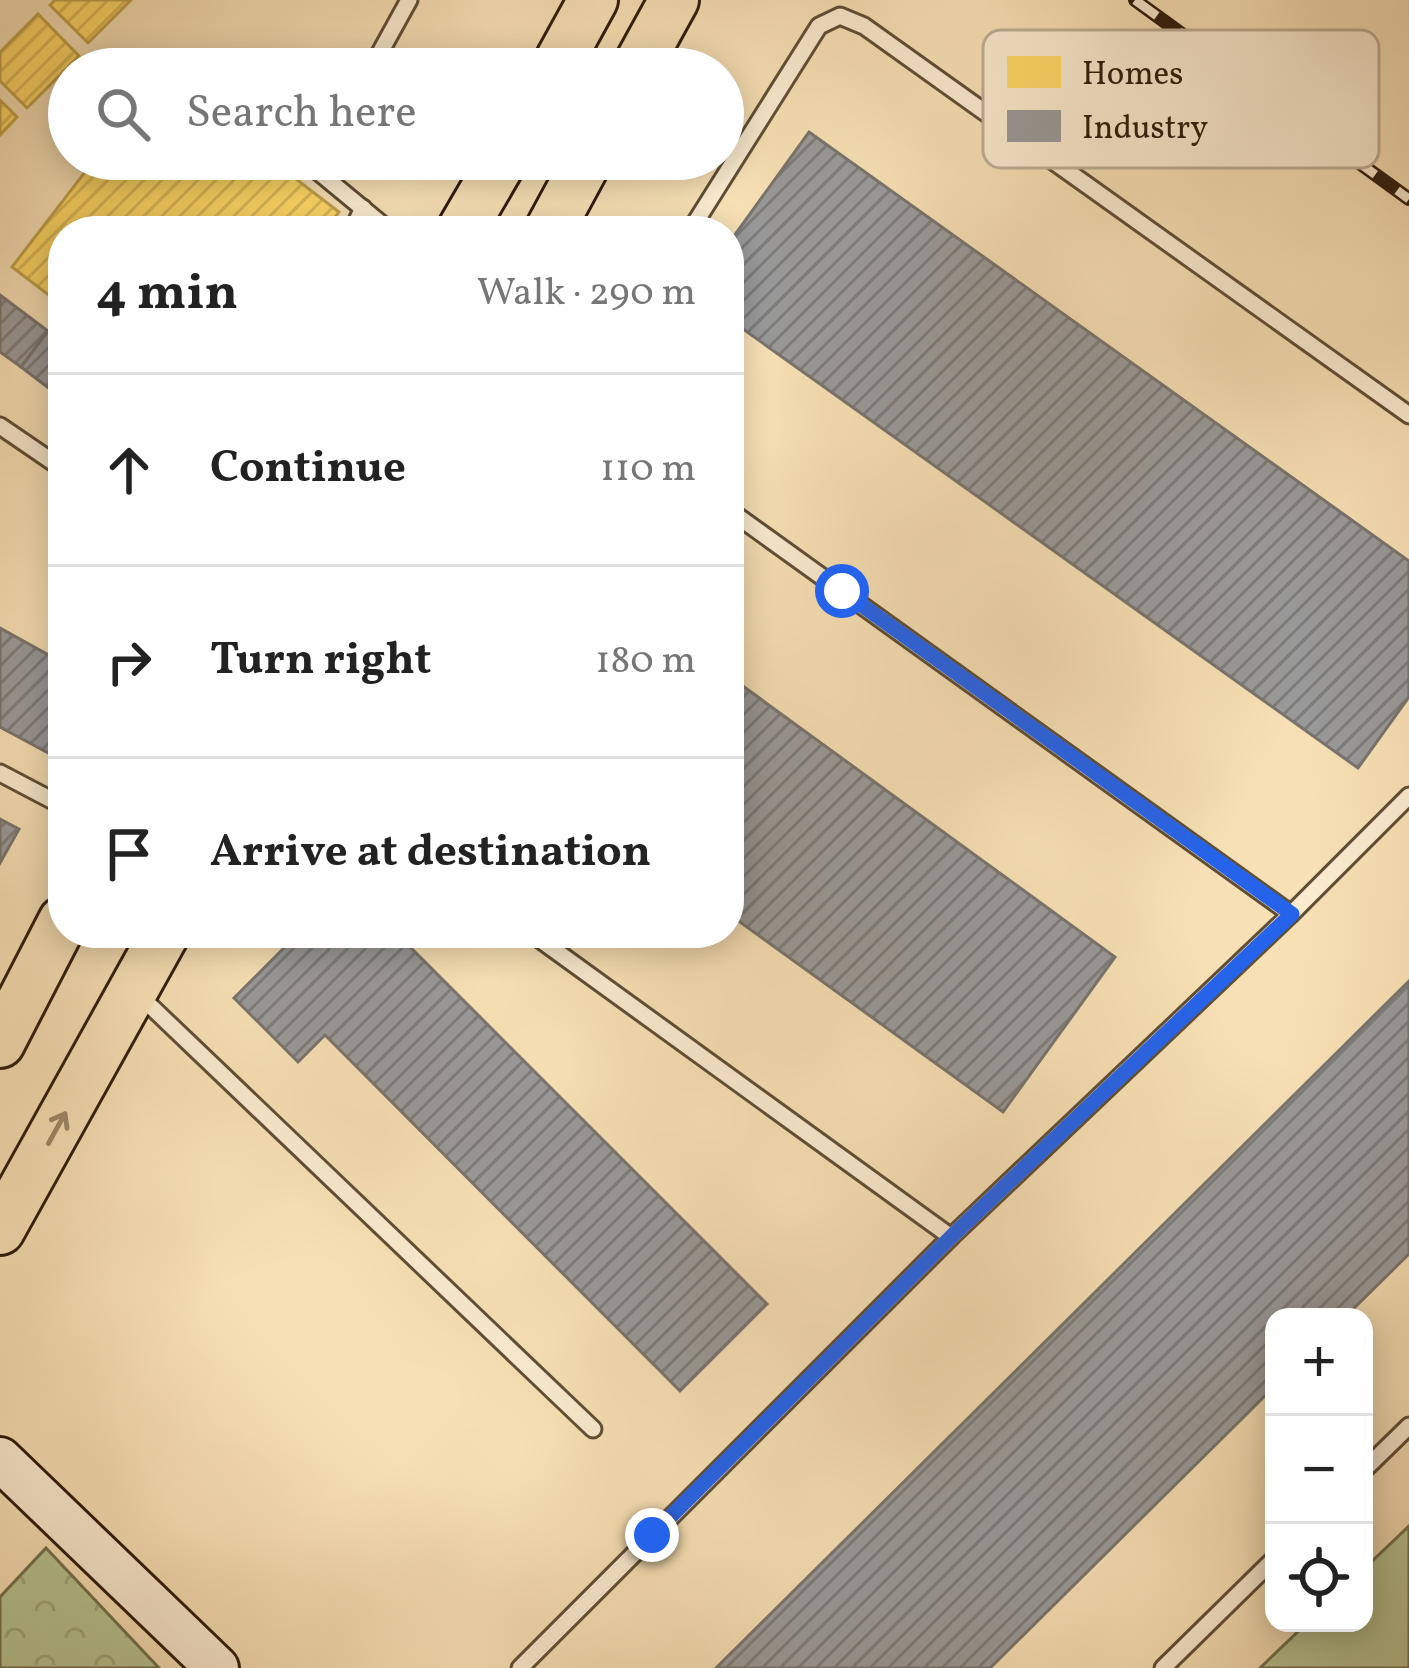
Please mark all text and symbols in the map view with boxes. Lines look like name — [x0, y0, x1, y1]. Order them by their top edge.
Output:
legend — [983, 30, 1379, 168]
search box — [48, 48, 744, 180]
text: Homes — [1082, 53, 1183, 99]
icon: search — [90, 81, 156, 147]
text: Search here — [186, 83, 417, 146]
text: Industry — [1082, 107, 1208, 153]
text: 4 min — [96, 259, 238, 330]
text: Walk · 290 m — [477, 267, 696, 321]
icon: ahead — [96, 437, 162, 503]
text: Continue — [210, 438, 406, 501]
text: 110 m — [600, 443, 696, 497]
route start — [815, 564, 869, 618]
icon: right — [96, 629, 162, 695]
text: Turn right — [210, 630, 431, 693]
text: 180 m — [595, 635, 696, 689]
icon: arrive — [96, 821, 162, 887]
text: Arrive at destination — [210, 822, 651, 885]
one-way arrow — [46, 1111, 69, 1146]
map controls — [1265, 1308, 1373, 1632]
button: + — [1265, 1308, 1373, 1416]
button: − — [1265, 1416, 1373, 1524]
route end — [625, 1508, 679, 1562]
button: locate — [1265, 1524, 1373, 1632]

